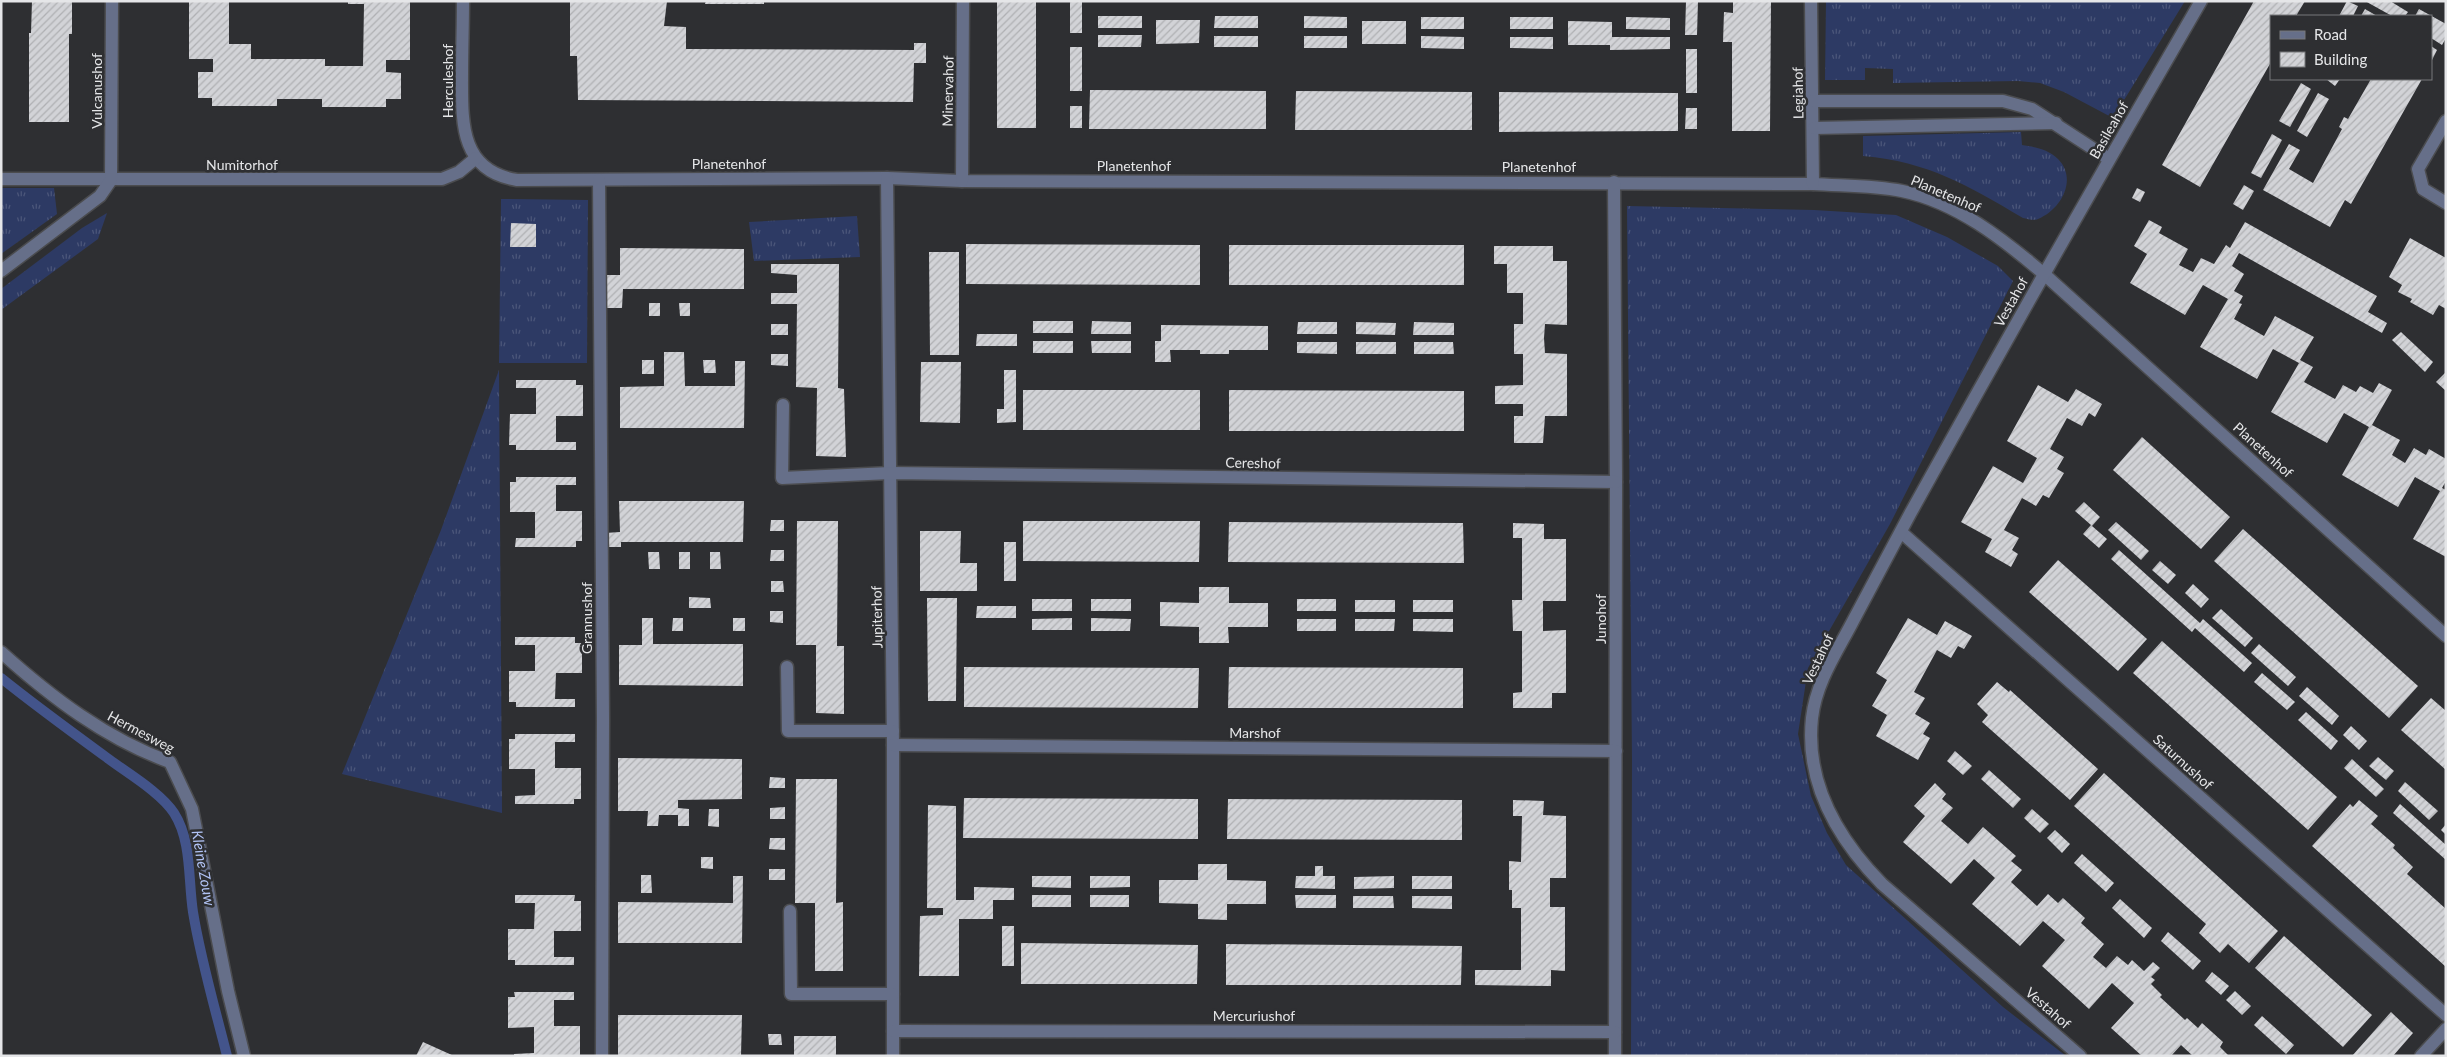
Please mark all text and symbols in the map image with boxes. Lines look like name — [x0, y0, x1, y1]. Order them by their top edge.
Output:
legend — [2270, 15, 2432, 80]
text: Road — [2314, 25, 2347, 43]
street label: Herculeshof — [439, 44, 456, 118]
text: Building — [2314, 50, 2367, 68]
street label: Vulcanushof — [88, 53, 105, 129]
street label: Minervahof — [938, 55, 957, 127]
street label: Legiahof — [1789, 67, 1806, 119]
street label: Basileahof — [2085, 98, 2132, 161]
street label: Planetenhof — [692, 155, 766, 172]
street label: Numitorhof — [206, 156, 278, 173]
street label: Planetenhof — [1097, 157, 1171, 174]
street label: Planetenhof — [1502, 158, 1576, 175]
street label: Planetenhof — [1909, 171, 1984, 216]
street label: Vestahof — [1990, 274, 2031, 330]
street label: Planetenhof — [2230, 418, 2297, 481]
street label: Cereshof — [1225, 454, 1281, 471]
street label: Grannushof — [578, 582, 595, 654]
street label: Jupiterhof — [867, 585, 886, 649]
street label: Junohof — [1592, 594, 1609, 644]
street label: Vestahof — [1798, 630, 1837, 687]
street label: Hermesweg — [105, 707, 178, 756]
street label: Marshof — [1229, 724, 1281, 741]
street label: Saturnushof — [2150, 730, 2217, 793]
water label: Kleine Zouw — [188, 829, 220, 907]
street label: Vestahof — [2022, 983, 2074, 1032]
street label: Mercuriushof — [1213, 1007, 1295, 1024]

